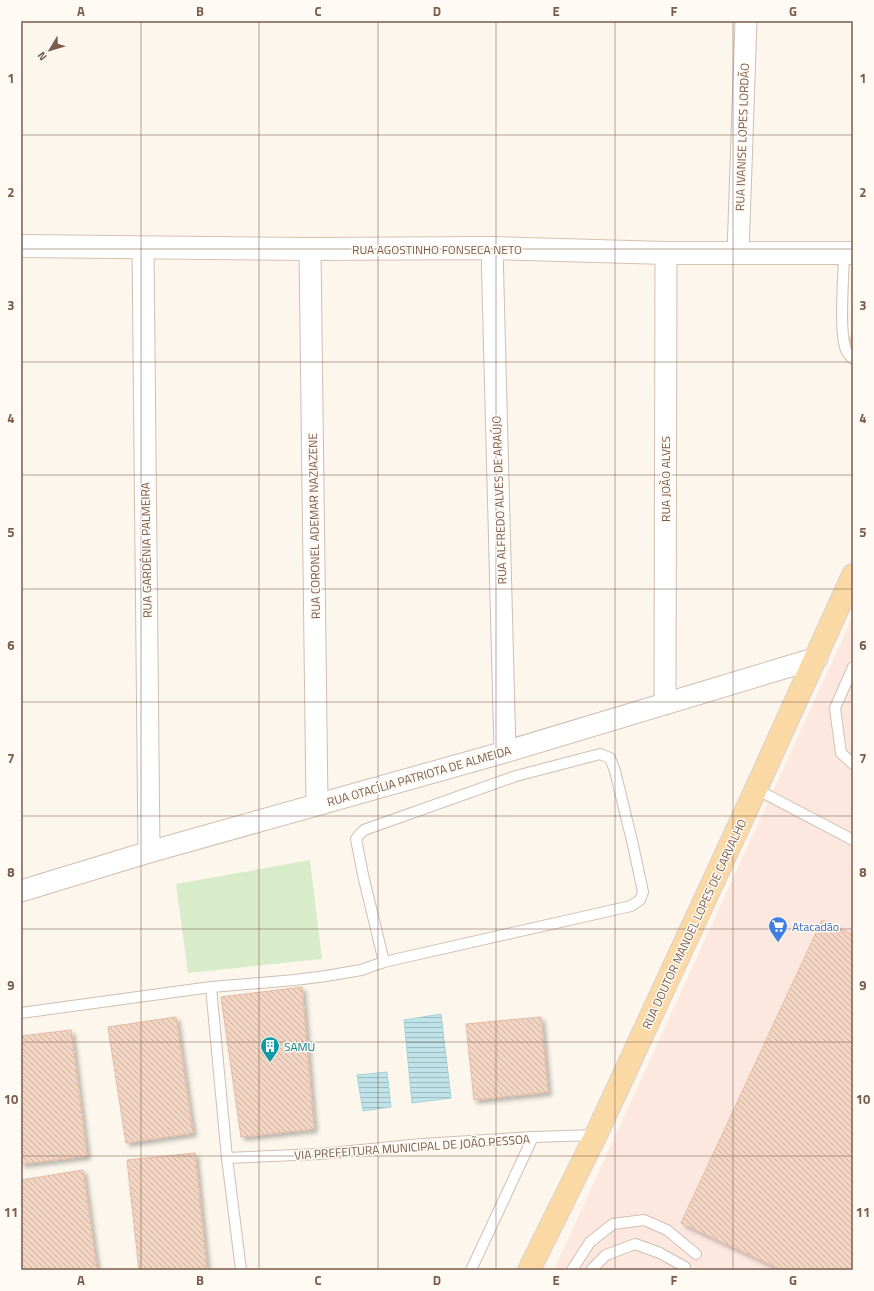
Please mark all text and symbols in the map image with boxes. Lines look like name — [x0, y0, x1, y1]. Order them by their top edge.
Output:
text: A — [77, 1, 85, 21]
text: B — [196, 1, 204, 21]
text: C — [314, 1, 322, 21]
text: D — [433, 1, 441, 21]
text: E — [552, 1, 560, 21]
text: F — [671, 1, 678, 21]
text: G — [789, 1, 797, 21]
north arrow — [30, 30, 70, 70]
text: N — [33, 48, 51, 64]
street label: RUA IVANISE LOPES LORDÃO — [730, 63, 754, 211]
text: 1 — [7, 68, 15, 88]
text: 1 — [859, 68, 867, 88]
text: 2 — [7, 182, 15, 202]
text: 2 — [859, 182, 867, 202]
street label: RUA AGOSTINHO FONSECA NETO — [352, 240, 522, 259]
text: 3 — [7, 295, 15, 315]
text: 3 — [859, 295, 867, 315]
text: 4 — [7, 408, 15, 428]
text: 4 — [859, 408, 867, 428]
street label: RUA ALFREDO ALVES DE ARAÚJO — [487, 415, 511, 585]
street label: RUA CORONEL ADEMAR NAZIAZENE — [303, 432, 325, 619]
street label: RUA JOÃO ALVES — [656, 436, 675, 522]
street label: RUA GARDÊNIA PALMEIRA — [135, 482, 157, 618]
text: 5 — [7, 522, 15, 542]
text: 5 — [859, 522, 867, 542]
text: 6 — [7, 635, 15, 655]
text: 6 — [859, 635, 867, 655]
street label: RUA OTACÍLIA PATRIOTA DE ALMEIDA — [325, 741, 513, 811]
text: 7 — [7, 748, 15, 768]
text: 7 — [859, 748, 867, 768]
street label: RUA DOUTOR MANOEL LOPES DE CARVALHO — [637, 816, 751, 1032]
text: 8 — [7, 862, 15, 882]
text: 8 — [859, 862, 867, 882]
supermarket icon: Atacadão — [767, 915, 789, 943]
place label: Atacadão — [792, 917, 839, 936]
text: 9 — [7, 975, 15, 995]
text: 9 — [859, 975, 867, 995]
building icon: SAMU — [259, 1035, 281, 1063]
place label: SAMU — [284, 1037, 315, 1056]
text: 10 — [4, 1089, 18, 1109]
text: 10 — [856, 1089, 870, 1109]
street label: VIA PREFEITURA MUNICIPAL DE JOÃO PESSOA — [294, 1129, 530, 1165]
text: 11 — [4, 1202, 18, 1222]
text: 11 — [856, 1202, 870, 1222]
text: A — [77, 1270, 85, 1290]
text: B — [196, 1270, 204, 1290]
text: C — [314, 1270, 322, 1290]
text: D — [433, 1270, 441, 1290]
text: E — [552, 1270, 560, 1290]
text: F — [671, 1270, 678, 1290]
text: G — [789, 1270, 797, 1290]

